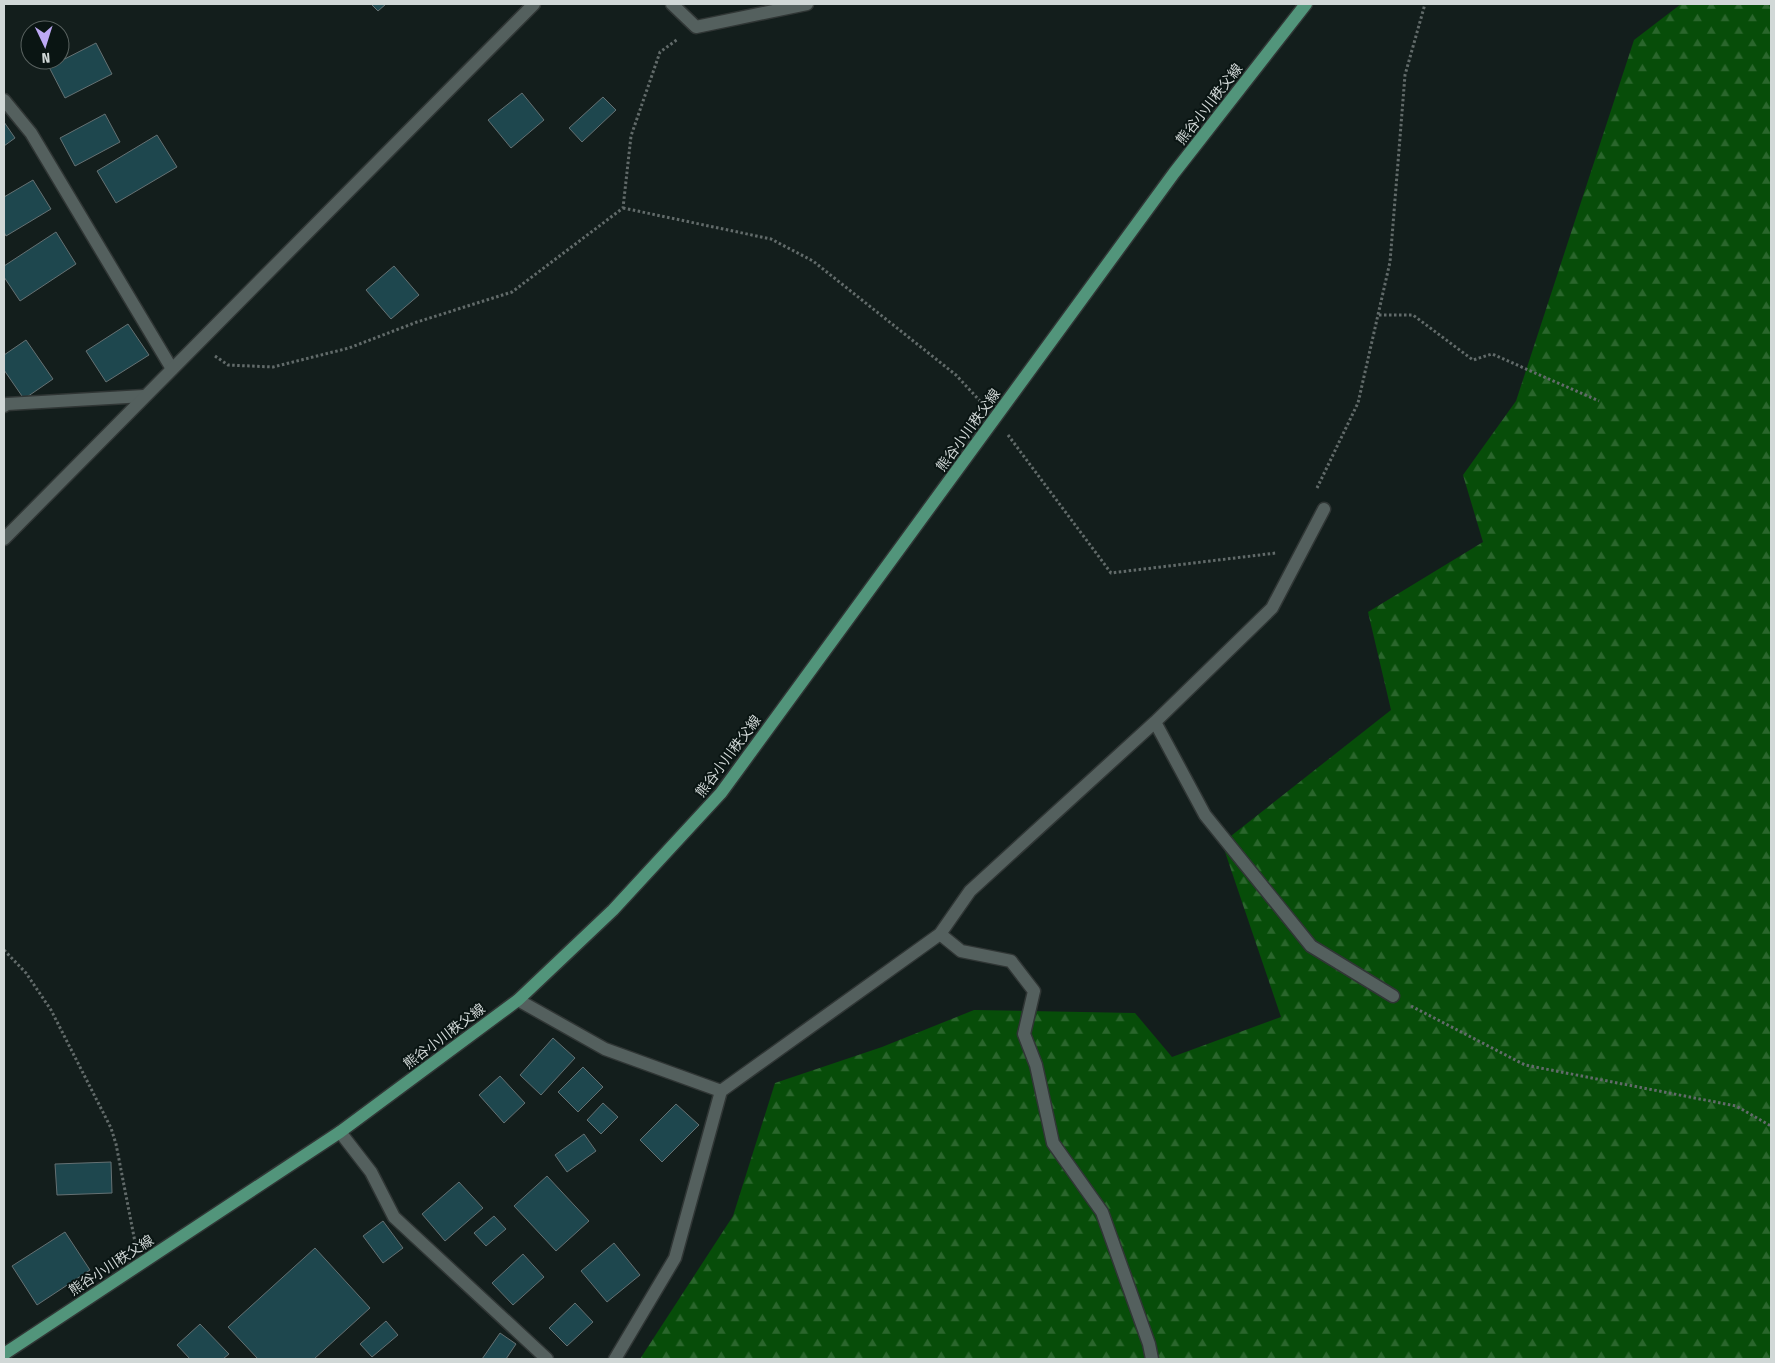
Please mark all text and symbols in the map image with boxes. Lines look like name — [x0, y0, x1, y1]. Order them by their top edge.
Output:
north arrow — [20, 20, 70, 70]
text: N — [41, 49, 51, 66]
street label: 熊谷小川秩父線 — [1173, 60, 1246, 148]
street label: 熊谷小川秩父線 — [933, 386, 1004, 475]
street label: 熊谷小川秩父線 — [692, 712, 765, 801]
street label: 熊谷小川秩父線 — [400, 1000, 489, 1073]
street label: 熊谷小川秩父線 — [66, 1232, 157, 1299]

